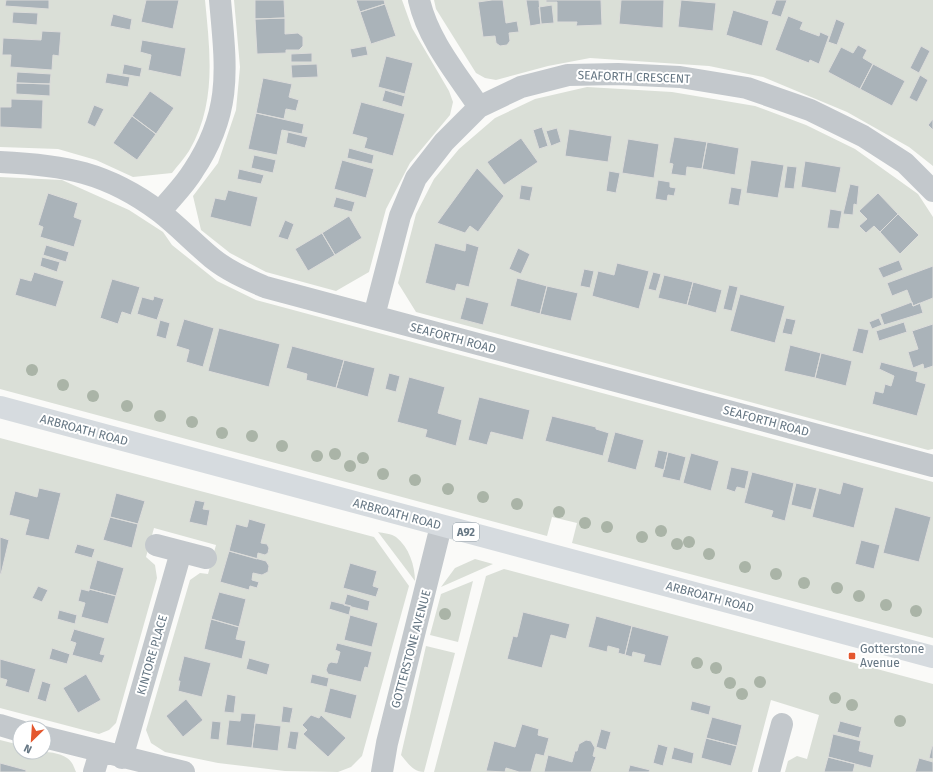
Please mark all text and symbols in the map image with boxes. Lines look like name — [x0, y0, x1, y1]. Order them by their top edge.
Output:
street label: SEAFORTH CRESCENT — [577, 68, 691, 86]
street label: SEAFORTH ROAD — [409, 320, 498, 356]
street label: SEAFORTH ROAD — [722, 403, 811, 439]
street label: ARBROATH ROAD — [38, 412, 130, 449]
street label: ARBROATH ROAD — [351, 496, 443, 533]
road number: A92 — [453, 523, 479, 541]
street label: ARBROATH ROAD — [664, 579, 756, 616]
street label: GOTTERSTONE AVENUE — [388, 588, 434, 710]
street label: KINTORE PLACE — [134, 613, 170, 697]
place label: Gotterstone Avenue — [860, 642, 924, 670]
marker: Gotterstone Avenue — [847, 651, 857, 661]
north arrow — [12, 720, 52, 760]
text: N — [22, 741, 34, 756]

